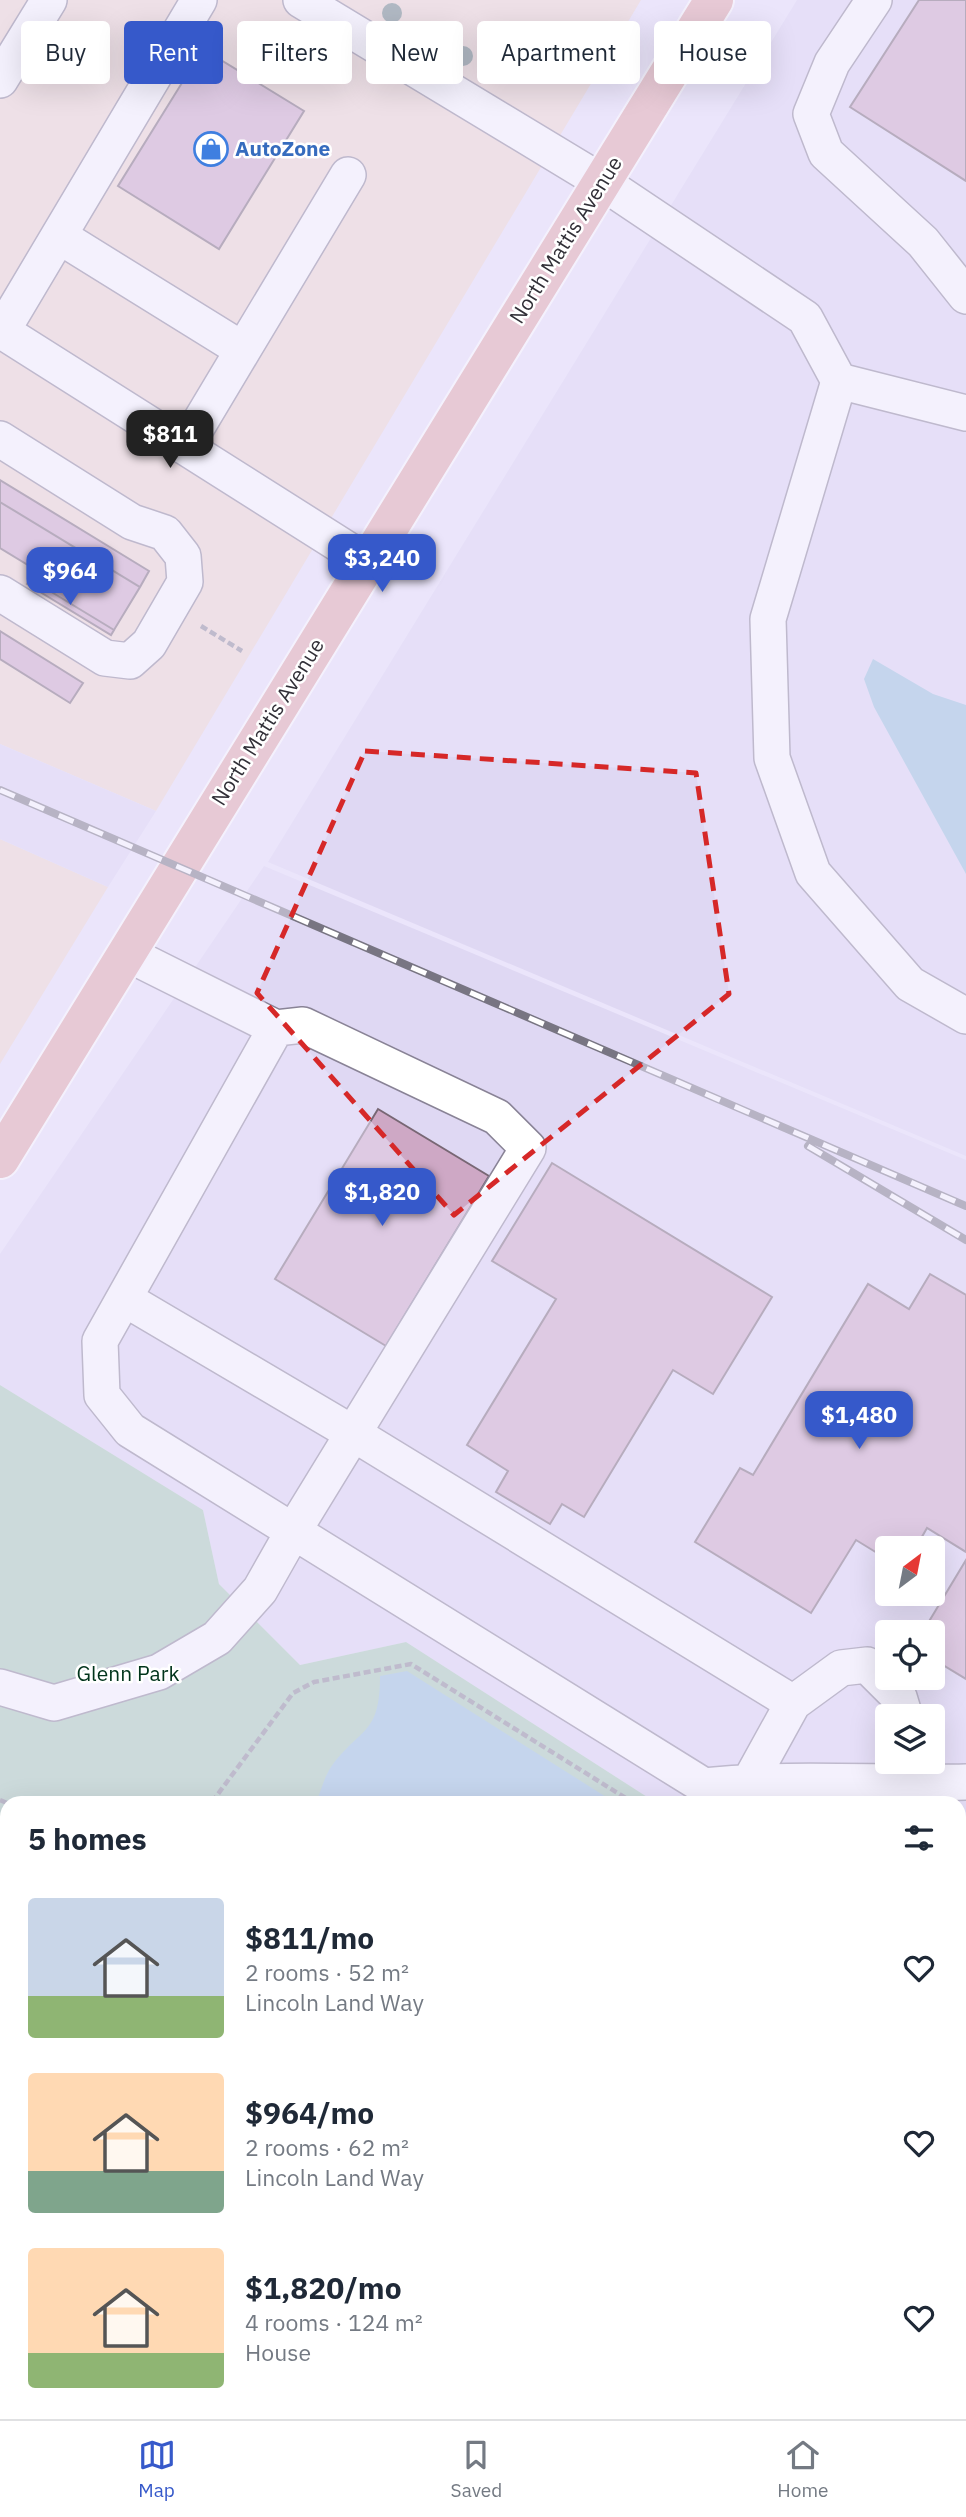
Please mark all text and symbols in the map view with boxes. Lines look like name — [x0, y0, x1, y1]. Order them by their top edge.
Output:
chip: Buy — [21, 21, 110, 84]
chip: Rent — [124, 21, 223, 84]
chip: Filters — [237, 21, 352, 84]
chip: New — [366, 21, 463, 84]
chip: Apartment — [477, 21, 640, 84]
chip: House — [654, 21, 771, 84]
shop icon: AutoZone — [192, 130, 230, 168]
place label: AutoZone — [235, 134, 331, 162]
street label: North Mattis Avenue — [502, 151, 628, 328]
pin: $811 — [129, 410, 211, 470]
text: $811 — [142, 418, 198, 448]
pin: $3,240 — [325, 534, 439, 594]
text: $3,240 — [344, 542, 420, 572]
pin: $964 — [29, 548, 111, 607]
text: $964 — [42, 555, 98, 585]
street label: North Mattis Avenue — [204, 633, 330, 810]
pin: $1,820 — [325, 1168, 439, 1228]
text: $1,820 — [344, 1176, 420, 1206]
pin: $1,480 — [802, 1392, 916, 1451]
text: $1,480 — [821, 1399, 897, 1429]
north arrow — [875, 1536, 945, 1606]
map controls — [875, 1536, 945, 1774]
button: locate — [875, 1620, 945, 1690]
park label: Glenn Park — [76, 1659, 180, 1687]
button: layers — [875, 1704, 945, 1774]
text: 5 homes — [28, 1819, 147, 1858]
icon: filters — [900, 1819, 938, 1857]
text: $811/mo — [245, 1918, 374, 1957]
icon: home — [84, 1926, 168, 2010]
icon: heart — [900, 1949, 938, 1987]
text: 2 rooms · 52 m² — [245, 1957, 409, 1987]
text: Lincoln Land Way — [245, 1987, 424, 2017]
text: $964/mo — [245, 2093, 374, 2132]
icon: home — [84, 2101, 168, 2185]
icon: heart — [900, 2124, 938, 2162]
text: 2 rooms · 62 m² — [245, 2132, 409, 2162]
text: Lincoln Land Way — [245, 2162, 424, 2192]
text: $1,820/mo — [245, 2268, 402, 2307]
icon: home — [84, 2276, 168, 2360]
icon: heart — [900, 2299, 938, 2337]
text: 4 rooms · 124 m² — [245, 2307, 423, 2337]
text: House — [245, 2337, 311, 2367]
tab: Map — [138, 2436, 176, 2502]
tab: Saved — [451, 2436, 502, 2502]
tab: Home — [777, 2436, 828, 2502]

